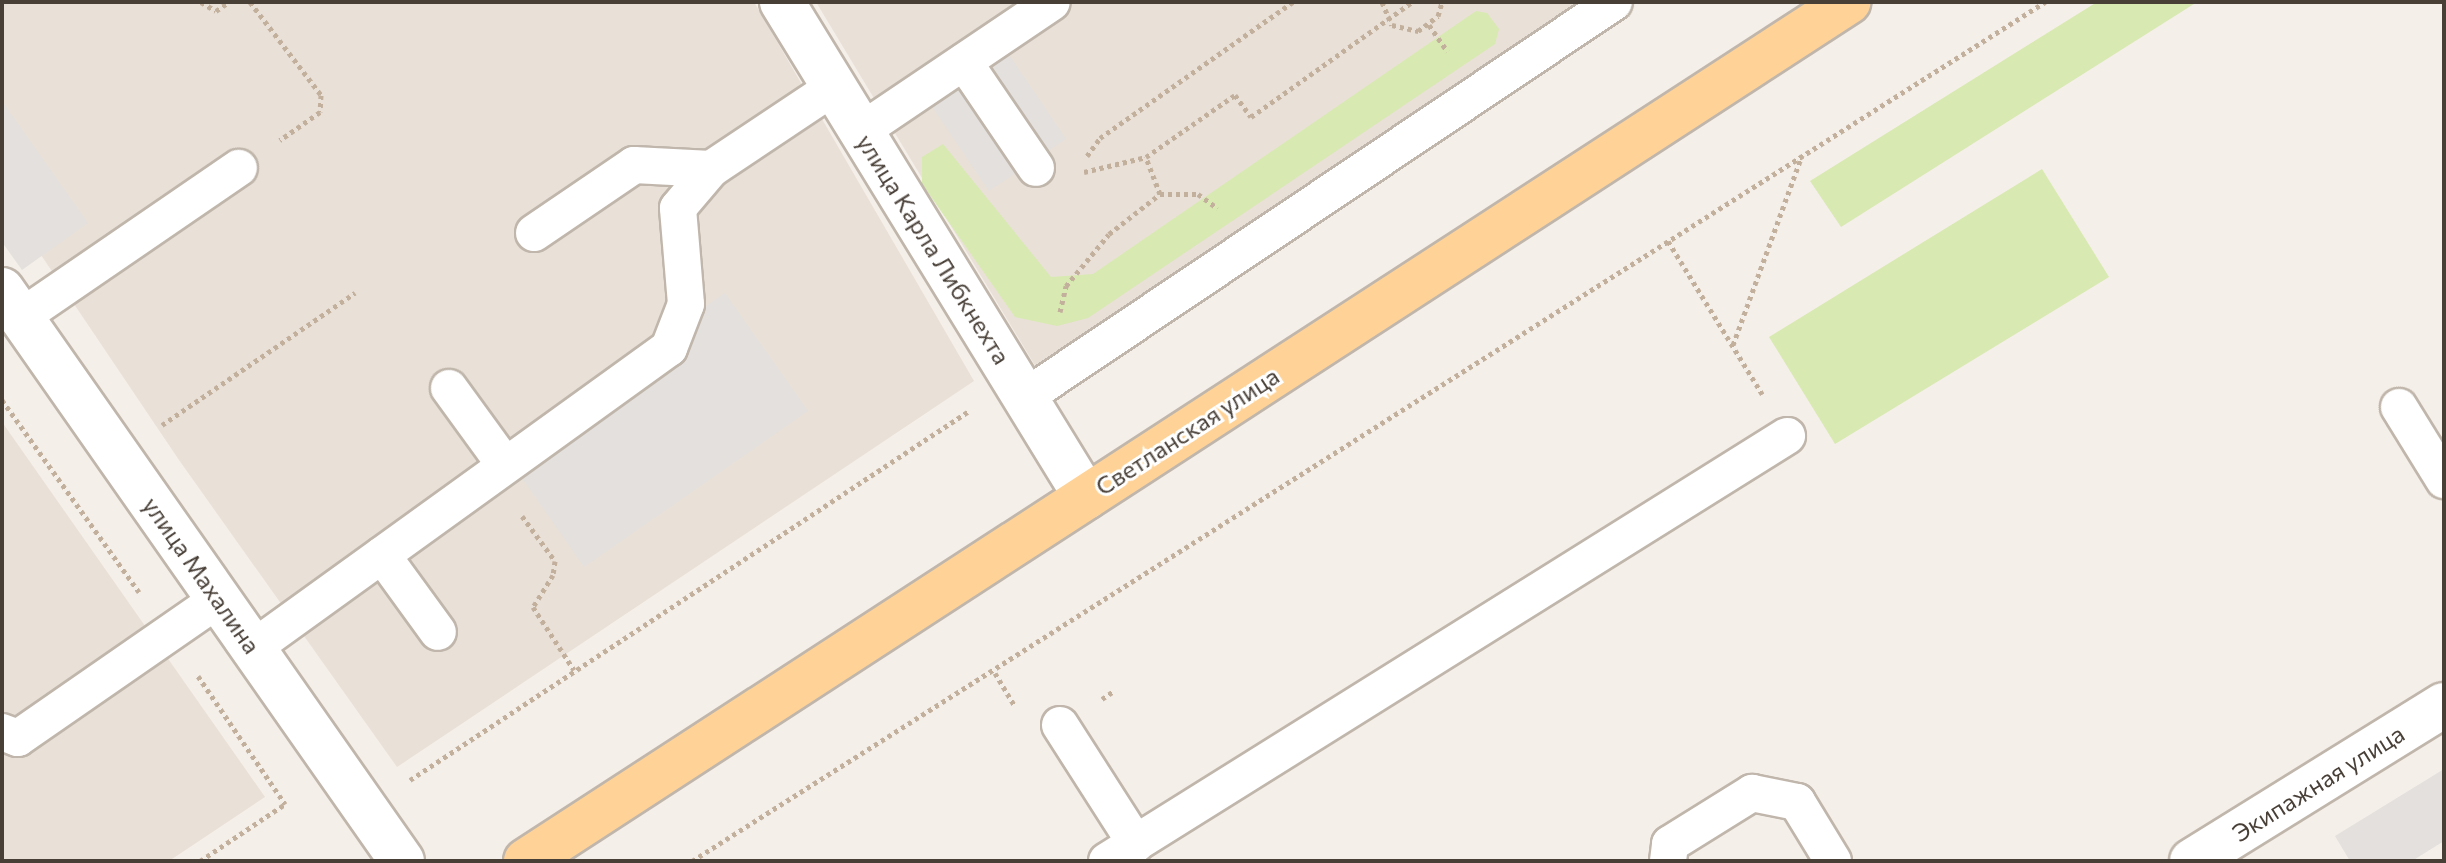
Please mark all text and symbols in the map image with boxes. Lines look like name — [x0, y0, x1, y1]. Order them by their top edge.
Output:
street label: улица Карла Либкнехта — [851, 129, 1017, 369]
street label: Светланская улица — [1090, 361, 1284, 501]
street label: улица Махалина — [137, 491, 267, 659]
street label: Экипажная улица — [2227, 719, 2409, 847]

